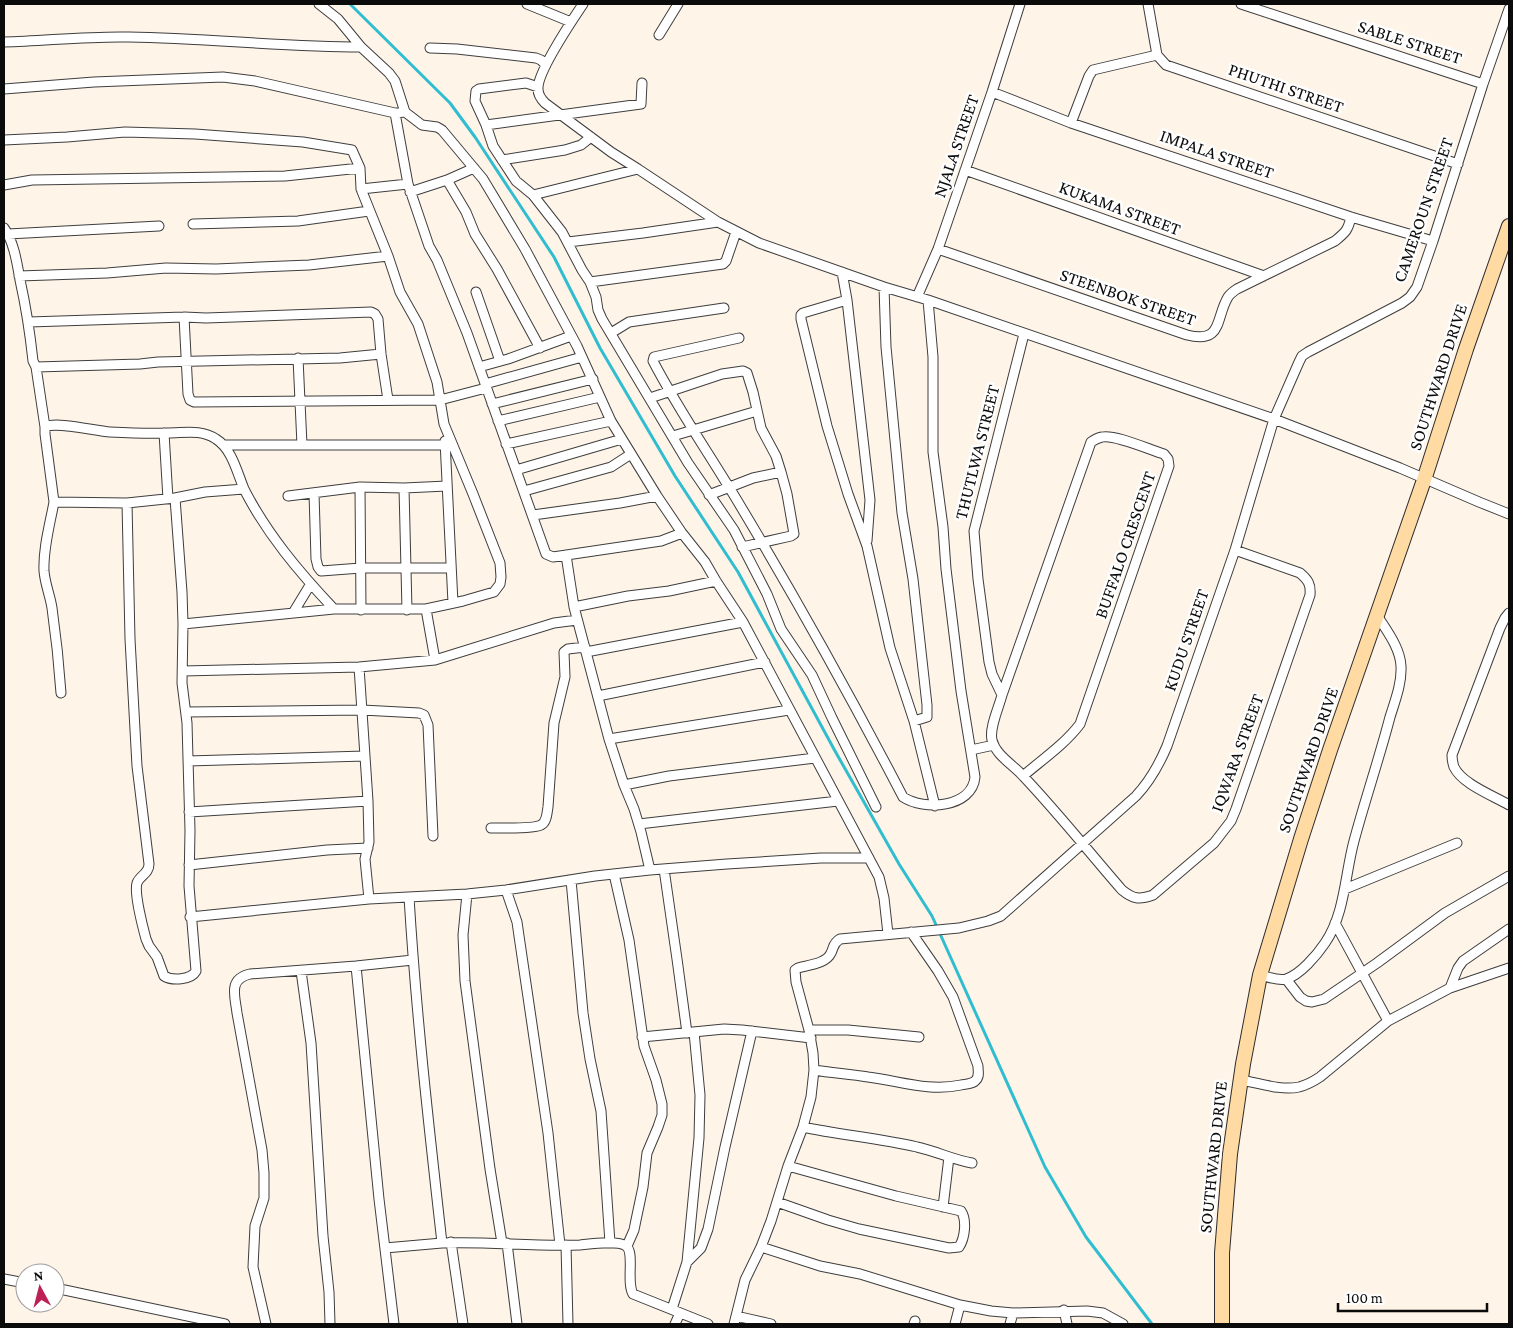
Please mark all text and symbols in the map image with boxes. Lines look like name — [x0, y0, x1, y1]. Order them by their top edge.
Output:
street label: SABLE STREET — [1356, 16, 1465, 68]
street label: PHUTHI STREET — [1226, 59, 1346, 117]
street label: NJALA STREET — [929, 92, 983, 200]
street label: IMPALA STREET — [1157, 125, 1277, 183]
street label: CAMEROUN STREET — [1389, 135, 1457, 285]
street label: KUKAMA STREET — [1056, 177, 1184, 239]
street label: STEENBOK STREET — [1057, 264, 1199, 330]
street label: SOUTHWARD DRIVE — [1405, 301, 1471, 453]
street label: THUTLWA STREET — [951, 382, 1003, 521]
street label: BUFFALO CRESCENT — [1090, 469, 1160, 621]
street label: KUDU STREET — [1159, 586, 1213, 693]
street label: SOUTHWARD DRIVE — [1274, 684, 1342, 835]
street label: IQWARA STREET — [1206, 691, 1268, 815]
street label: SOUTHWARD DRIVE — [1195, 1080, 1231, 1234]
north arrow — [15, 1263, 65, 1313]
text: N — [33, 1267, 45, 1284]
scale bar — [1338, 1280, 1487, 1312]
text: 100 m — [1346, 1290, 1383, 1306]

